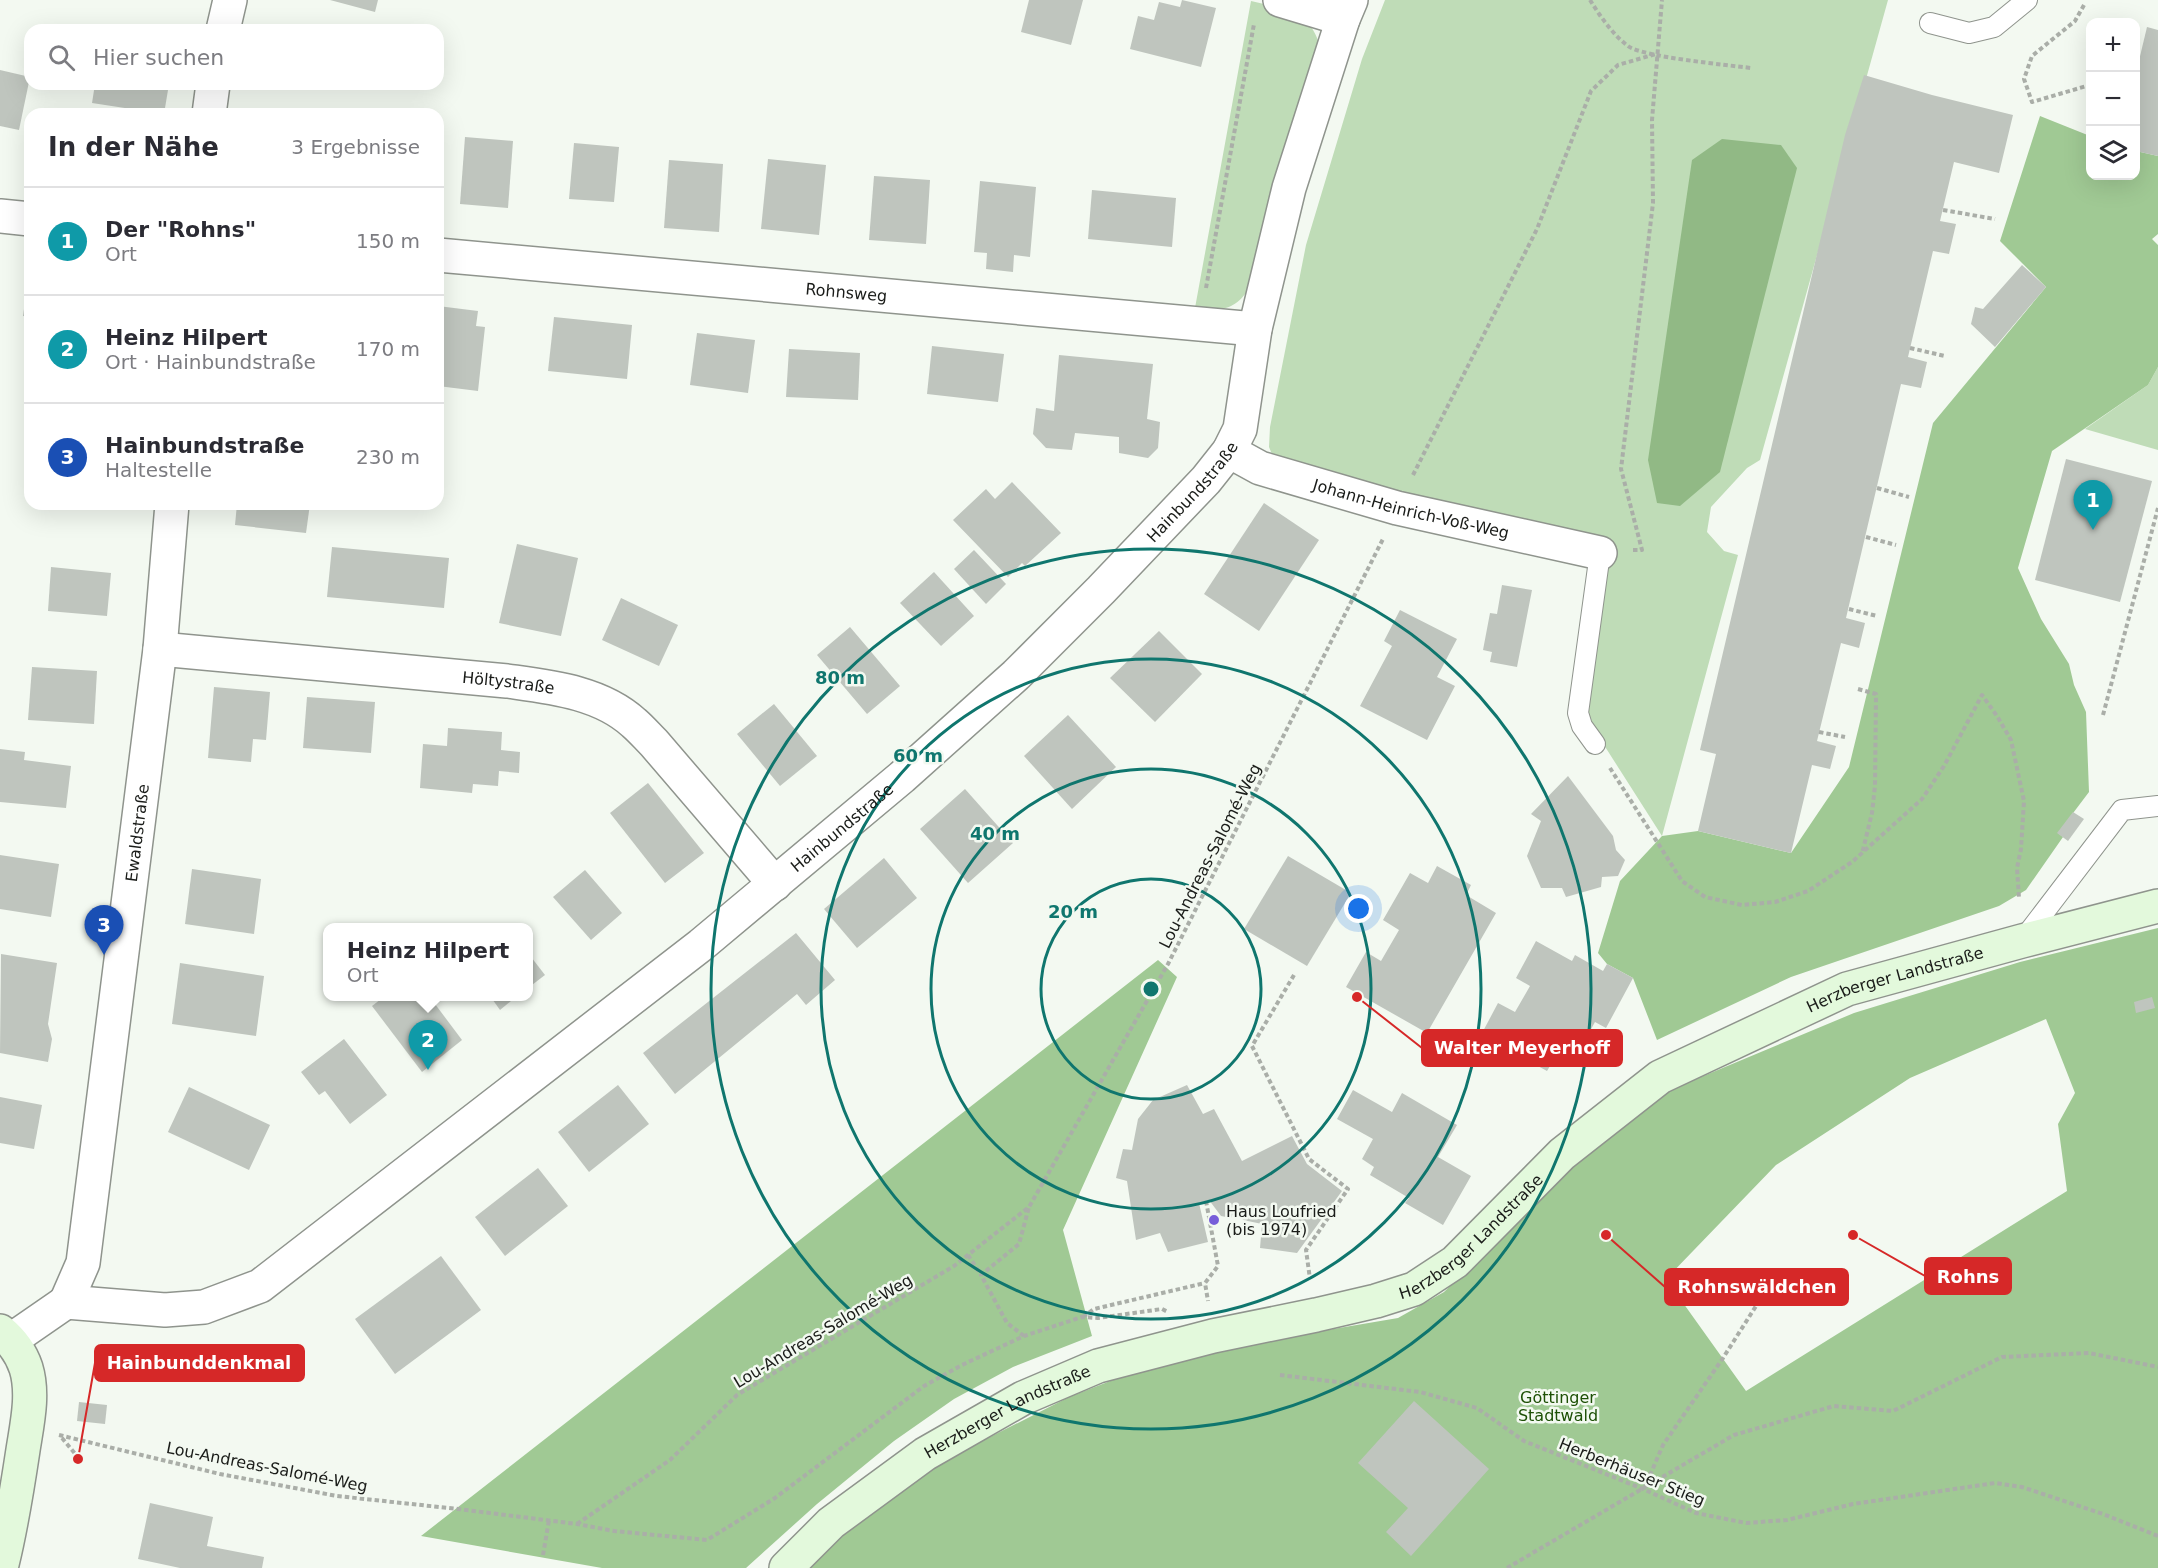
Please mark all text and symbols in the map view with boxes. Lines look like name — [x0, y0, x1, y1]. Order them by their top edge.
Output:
map controls — [2086, 18, 2140, 180]
button: + — [2086, 18, 2140, 72]
search box — [24, 24, 444, 90]
icon: search — [45, 41, 78, 74]
text: Hier suchen — [93, 45, 224, 70]
button: − — [2086, 72, 2140, 126]
button: layers — [2086, 126, 2140, 180]
text: In der Nähe — [48, 132, 219, 162]
text: 3 Ergebnisse — [291, 135, 420, 159]
text: Der "Rohns" — [105, 217, 256, 242]
text: 1 — [61, 229, 74, 253]
text: 150 m — [356, 229, 420, 253]
text: Ort — [105, 242, 137, 266]
street label: Rohnsweg — [805, 279, 888, 305]
text: Heinz Hilpert — [105, 325, 268, 350]
text: 2 — [61, 337, 74, 361]
text: 170 m — [356, 337, 420, 361]
text: Ort · Hainbundstraße — [105, 350, 316, 374]
text: Hainbundstraße — [105, 433, 304, 458]
street label: Hainbundstraße — [1143, 439, 1242, 546]
text: 3 — [61, 445, 74, 469]
text: 230 m — [356, 445, 420, 469]
text: Haltestelle — [105, 458, 212, 482]
street label: Johann-Heinrich-Voß-Weg — [1310, 474, 1511, 542]
pin: 1 — [2074, 480, 2112, 530]
street label: Höltystraße — [461, 667, 556, 698]
text: 80 m — [815, 667, 865, 688]
text: 60 m — [893, 745, 943, 766]
street label: Lou-Andreas-Salomé-Weg — [1155, 760, 1265, 952]
street label: Hainbundstraße — [786, 779, 897, 876]
street label: Ewaldstraße — [121, 783, 152, 883]
text: 40 m — [970, 823, 1020, 844]
your location — [1344, 894, 1373, 923]
text: 20 m — [1048, 901, 1098, 922]
pin: 3 — [84, 906, 124, 955]
popup — [323, 923, 533, 1001]
text: Heinz Hilpert — [347, 938, 509, 963]
street label: Herzberger Landstraße — [1803, 943, 1985, 1016]
text: Ort — [347, 963, 379, 987]
centre of rings — [1141, 979, 1161, 999]
pin: 2 — [408, 1020, 448, 1070]
callout: Walter Meyerhoff — [1422, 1030, 1622, 1066]
text: Walter Meyerhoff — [1434, 1037, 1611, 1058]
street label: Herzberger Landstraße — [1396, 1170, 1546, 1303]
place label: Haus Loufried (bis 1974) — [1226, 1202, 1337, 1239]
marker: Haus Loufried (bis 1974) — [1207, 1213, 1221, 1227]
callout: Rohns — [1925, 1258, 2011, 1294]
text: Rohns — [1937, 1266, 1999, 1287]
callout: Rohnswäldchen — [1665, 1269, 1848, 1305]
street label: Lou-Andreas-Salomé-Weg — [730, 1270, 916, 1392]
text: Rohnswäldchen — [1678, 1276, 1836, 1297]
callout: Hainbunddenkmal — [95, 1345, 304, 1381]
text: Hainbunddenkmal — [107, 1352, 291, 1373]
street label: Herzberger Landstraße — [921, 1361, 1093, 1462]
park label: Göttinger Stadtwald — [1518, 1388, 1598, 1425]
street label: Herberhäuser Stieg — [1556, 1434, 1708, 1510]
street label: Lou-Andreas-Salomé-Weg — [165, 1438, 369, 1496]

